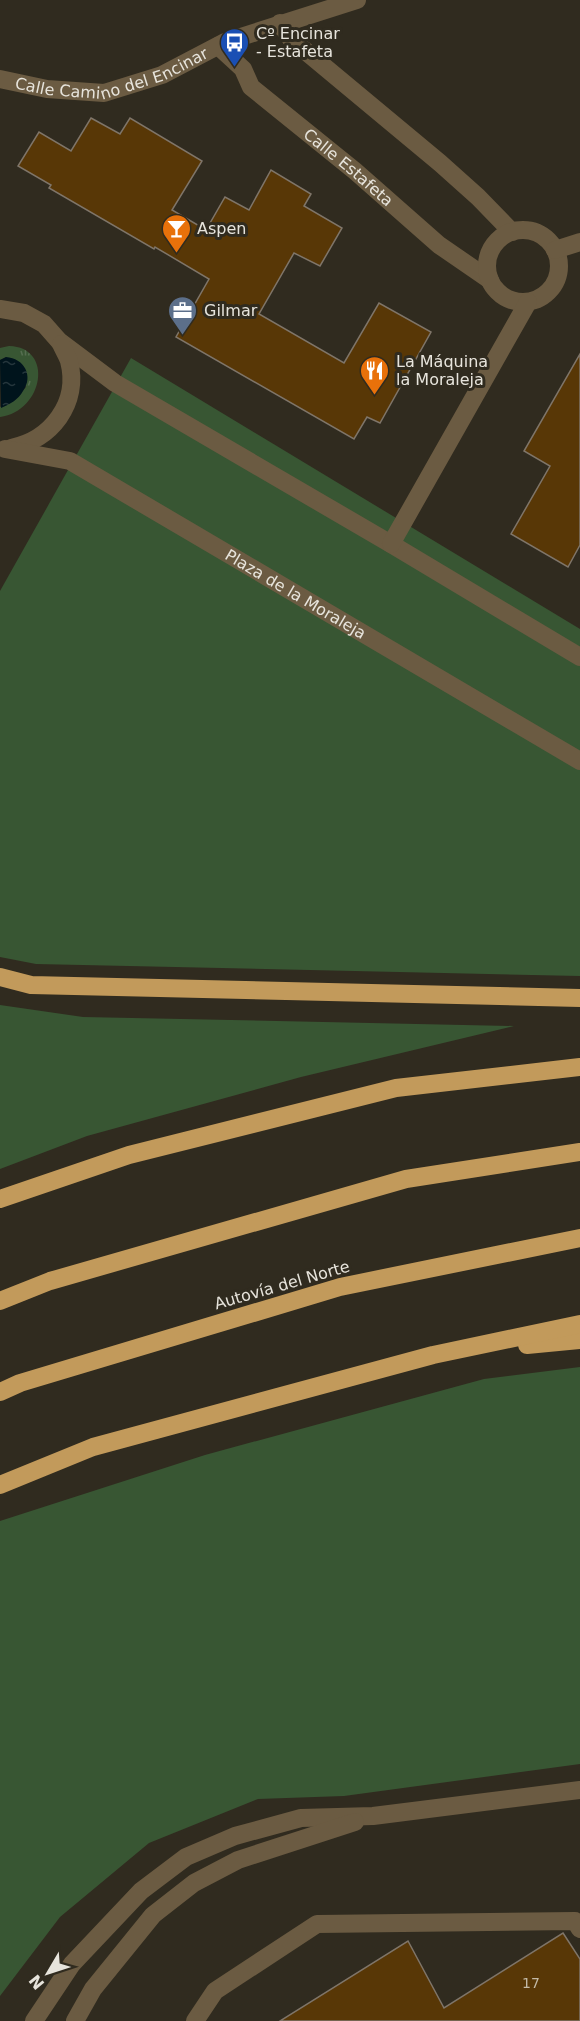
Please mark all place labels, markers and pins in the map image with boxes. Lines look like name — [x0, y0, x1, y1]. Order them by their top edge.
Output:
place label: Cº Encinar - Estafeta — [256, 24, 340, 61]
bus stop icon: Cº Encinar - Estafeta — [219, 26, 251, 68]
bar icon: Aspen — [160, 212, 192, 254]
place label: Aspen — [197, 219, 246, 238]
office icon: Gilmar — [167, 294, 199, 336]
place label: Gilmar — [204, 301, 258, 320]
place label: La Máquina la Moraleja — [396, 352, 488, 389]
restaurant icon: La Máquina la Moraleja — [359, 354, 391, 396]

